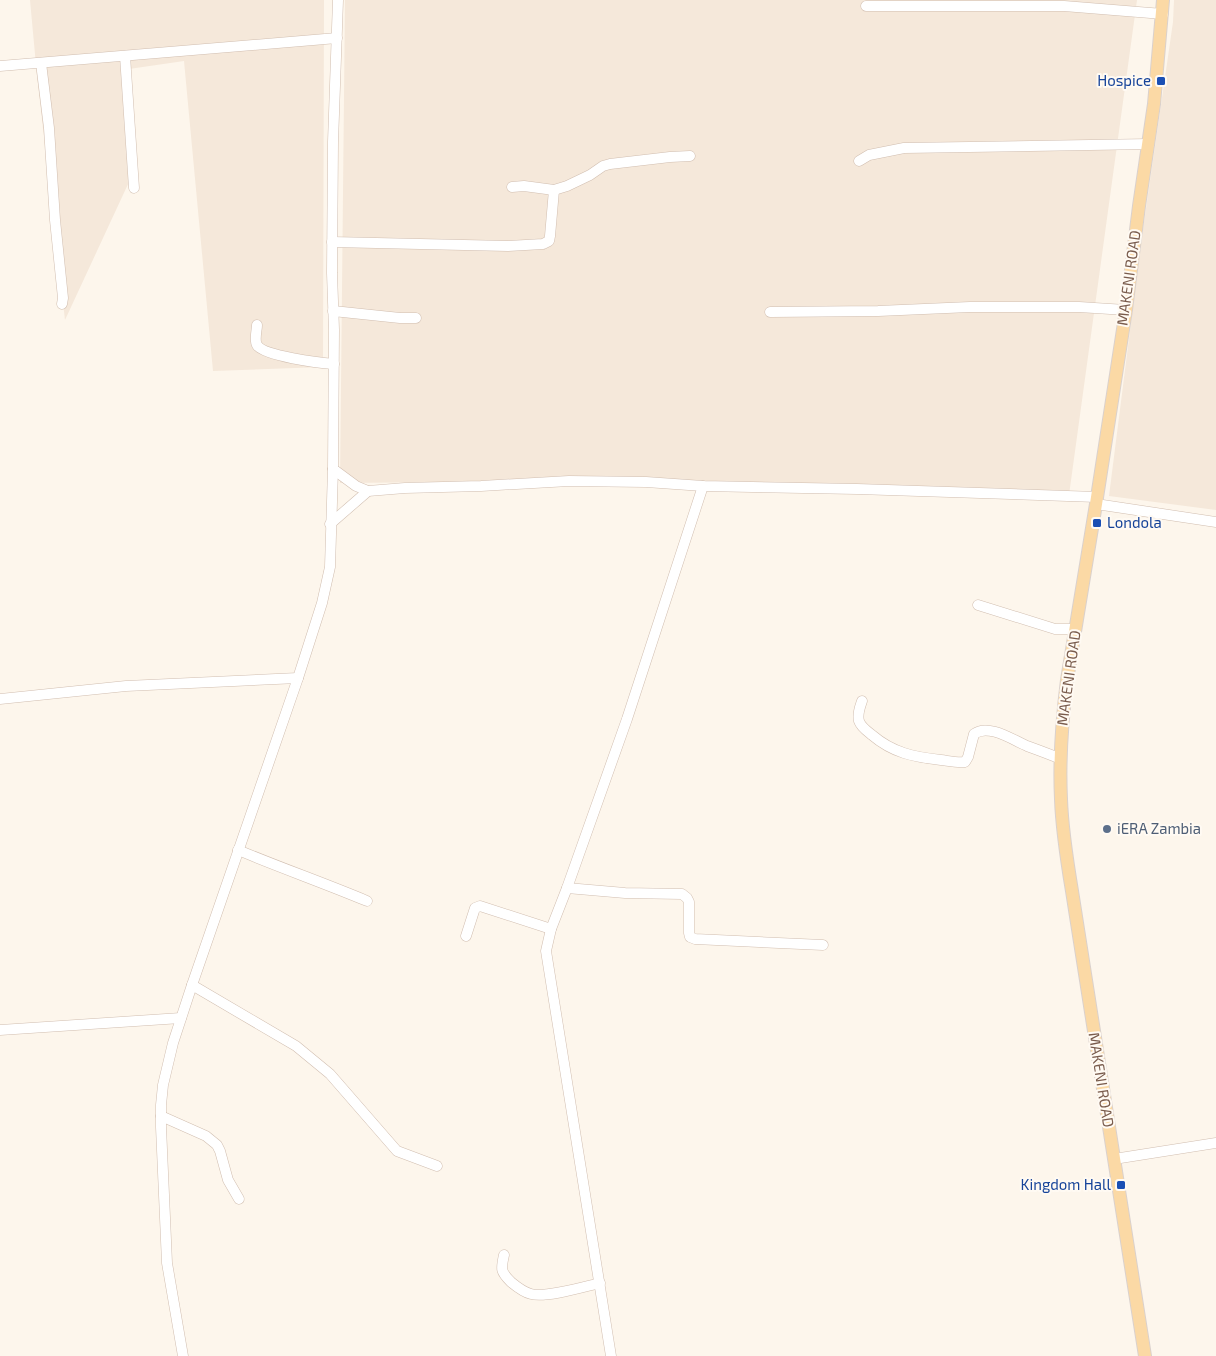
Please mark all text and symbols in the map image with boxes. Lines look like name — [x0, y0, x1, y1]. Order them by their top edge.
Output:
place label: Hospice — [1097, 71, 1151, 89]
marker: Hospice — [1155, 75, 1167, 87]
street label: MAKENI ROAD — [1112, 229, 1144, 327]
place label: Londola — [1107, 513, 1162, 531]
marker: Londola — [1091, 517, 1103, 529]
street label: MAKENI ROAD — [1052, 629, 1084, 727]
place label: iERA Zambia — [1117, 819, 1201, 837]
marker: iERA Zambia — [1101, 823, 1113, 835]
street label: MAKENI ROAD — [1086, 1031, 1118, 1129]
place label: Kingdom Hall — [1021, 1175, 1112, 1193]
marker: Kingdom Hall — [1115, 1179, 1127, 1191]

